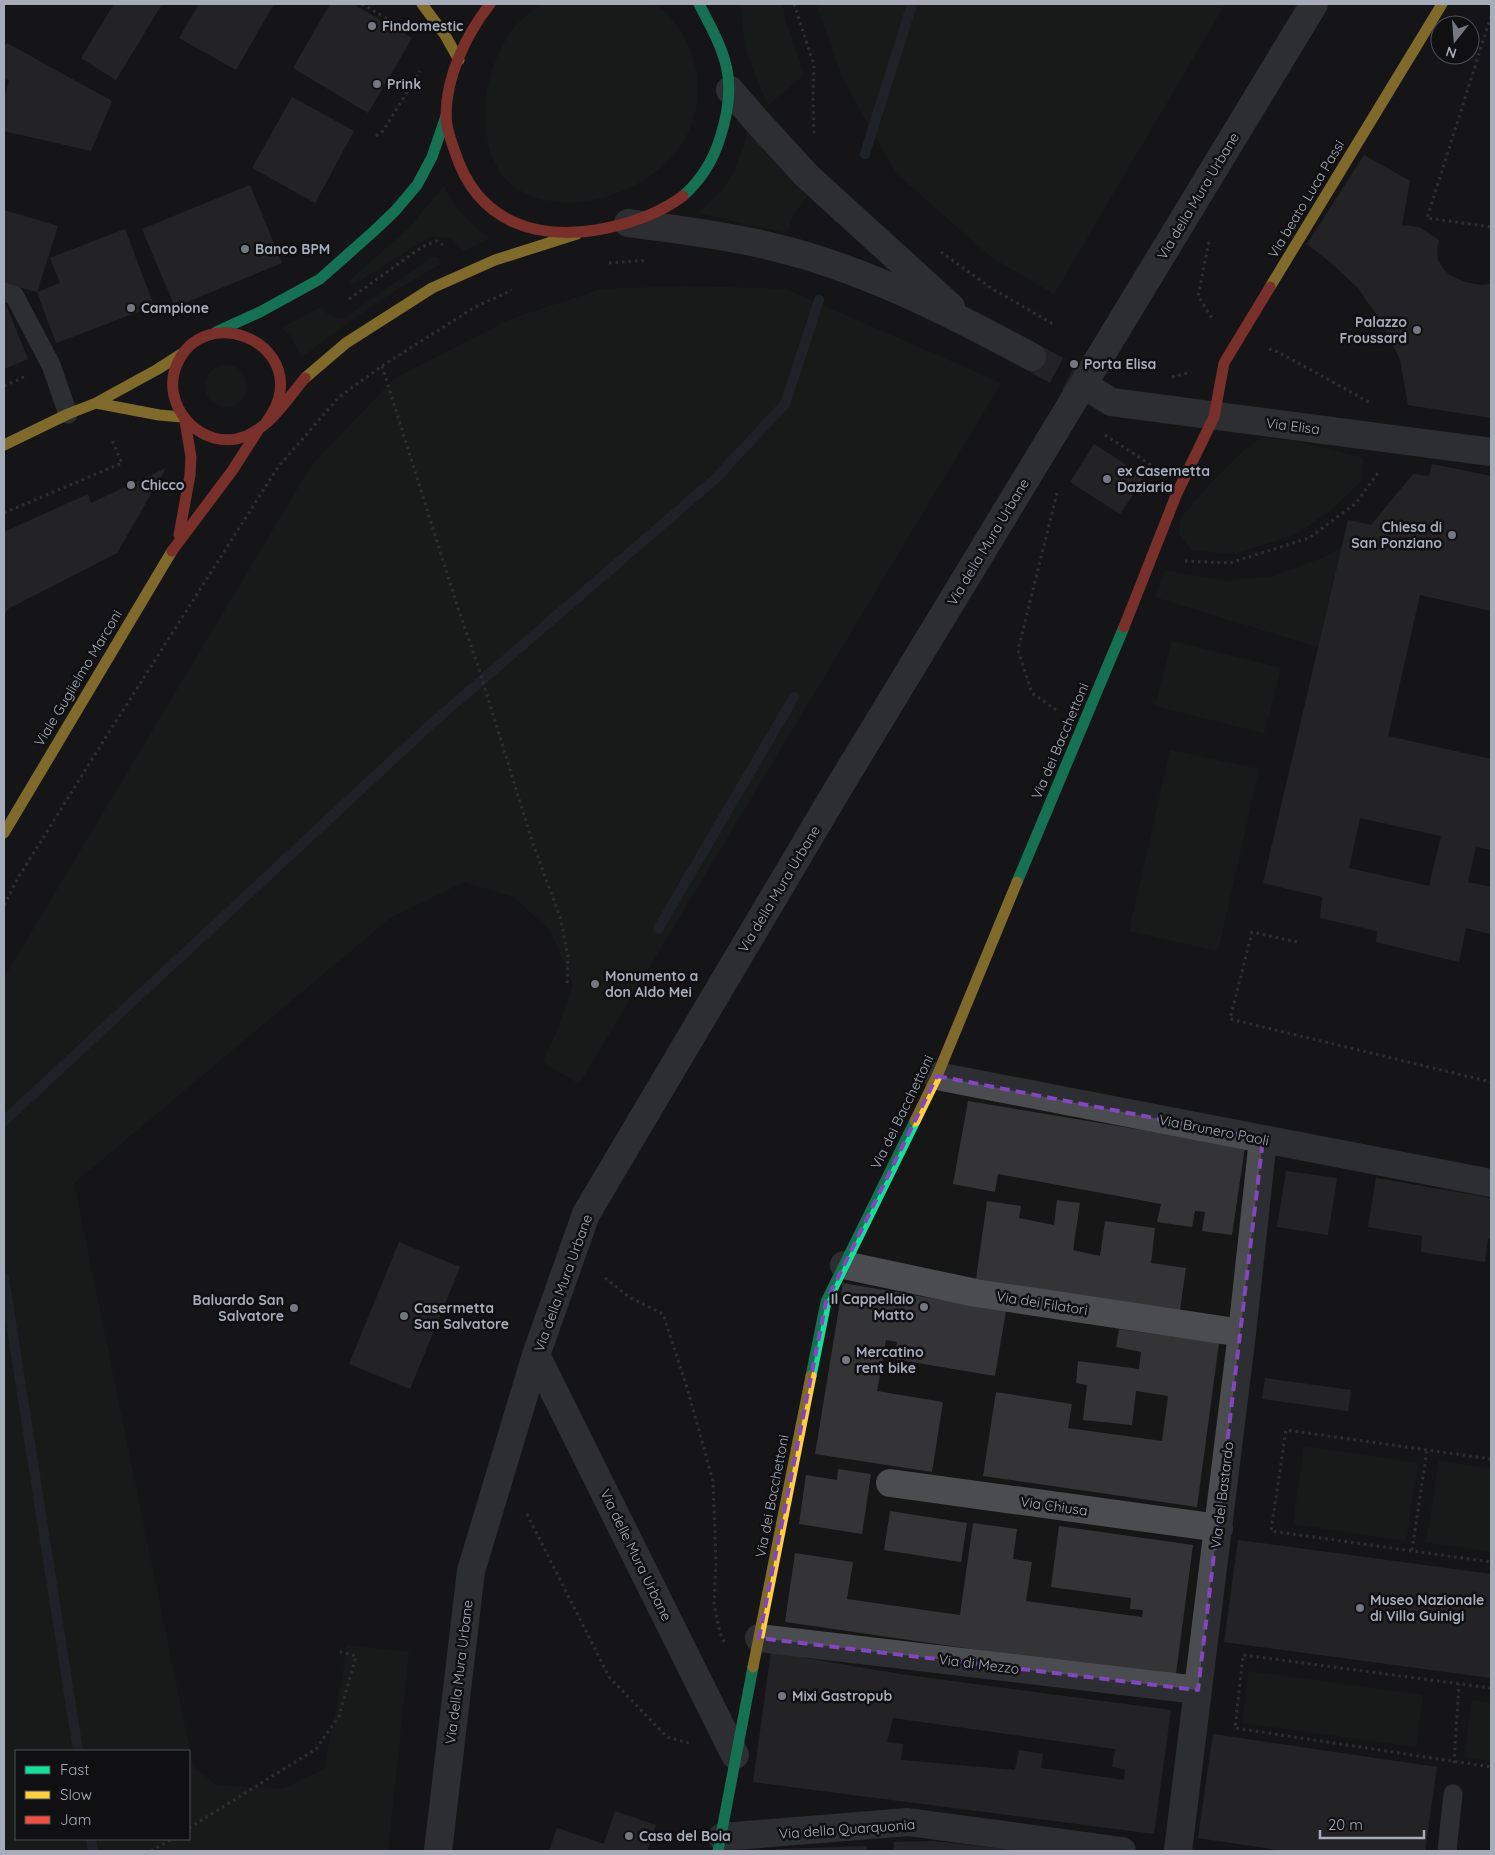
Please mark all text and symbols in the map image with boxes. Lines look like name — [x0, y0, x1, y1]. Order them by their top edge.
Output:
north arrow — [1430, 15, 1480, 65]
place label: Findomestic — [382, 17, 463, 35]
marker: Findomestic — [366, 20, 378, 32]
text: N — [1444, 42, 1459, 63]
place label: Prink — [387, 75, 421, 93]
marker: Prink — [371, 78, 383, 90]
street label: Via della Mura Urbane — [1153, 129, 1243, 263]
street label: Via beato Luca Passi — [1264, 137, 1348, 261]
place label: Banco BPM — [255, 240, 330, 258]
marker: Banco BPM — [239, 243, 251, 255]
place label: Campione — [141, 299, 209, 317]
marker: Campione — [125, 302, 137, 314]
place label: Palazzo Froussard — [1340, 313, 1407, 347]
marker: Palazzo Froussard — [1411, 324, 1423, 336]
place label: Porta Elisa — [1084, 355, 1156, 373]
marker: Porta Elisa — [1068, 358, 1080, 370]
street label: Via Elisa — [1265, 414, 1321, 438]
place label: ex Casemetta Daziaria — [1117, 462, 1210, 496]
marker: ex Casemetta Daziaria — [1101, 473, 1113, 485]
street label: Via della Mura Urbane — [943, 475, 1033, 609]
place label: Chicco — [141, 476, 185, 494]
marker: Chicco — [125, 479, 137, 491]
place label: Chiesa di San Ponziano — [1351, 518, 1442, 552]
marker: Chiesa di San Ponziano — [1446, 529, 1458, 541]
street label: Viale Guglielmo Marconi — [30, 606, 126, 750]
street label: Via dei Bacchettoni — [1027, 680, 1093, 802]
street label: Via della Mura Urbane — [734, 822, 824, 956]
place label: Monumento a don Aldo Mei — [605, 967, 698, 1001]
marker: Monumento a don Aldo Mei — [589, 978, 601, 990]
street label: Via dei Bacchettoni — [867, 1052, 937, 1172]
street label: Via Brunero Paoli — [1157, 1110, 1271, 1150]
street label: Via della Mura Urbane — [530, 1212, 596, 1354]
street label: Via dei Filatori — [995, 1287, 1089, 1319]
place label: Il Cappellaio Matto — [831, 1290, 914, 1324]
place label: Baluardo San Salvatore — [193, 1291, 284, 1325]
place label: Casermetta San Salvatore — [414, 1299, 509, 1333]
marker: Il Cappellaio Matto — [918, 1301, 930, 1313]
marker: Baluardo San Salvatore — [288, 1302, 300, 1314]
marker: Casermetta San Salvatore — [398, 1310, 410, 1322]
place label: Mercatino rent bike — [856, 1343, 924, 1377]
marker: Mercatino rent bike — [840, 1354, 852, 1366]
street label: Via dei Bacchettoni — [751, 1433, 793, 1559]
street label: Via del Bastardo — [1207, 1441, 1237, 1549]
street label: Via delle Mura Urbane — [596, 1486, 676, 1624]
street label: Via Chiusa — [1019, 1492, 1089, 1520]
place label: Museo Nazionale di Villa Guinigi — [1370, 1591, 1484, 1625]
street label: Via della Mura Urbane — [441, 1599, 477, 1745]
marker: Museo Nazionale di Villa Guinigi — [1354, 1602, 1366, 1614]
street label: Via di Mezzo — [938, 1650, 1020, 1678]
place label: Mixi Gastropub — [792, 1687, 893, 1705]
marker: Mixi Gastropub — [776, 1690, 788, 1702]
legend — [15, 1750, 190, 1840]
text: Fast — [60, 1760, 89, 1779]
text: Slow — [60, 1785, 92, 1804]
scale bar — [1320, 1808, 1424, 1840]
text: Jam — [60, 1810, 91, 1829]
street label: Via della Quarquonia — [778, 1815, 916, 1843]
text: 20 m — [1328, 1815, 1363, 1834]
place label: Casa del Boia — [639, 1827, 731, 1845]
marker: Casa del Boia — [623, 1830, 635, 1842]

